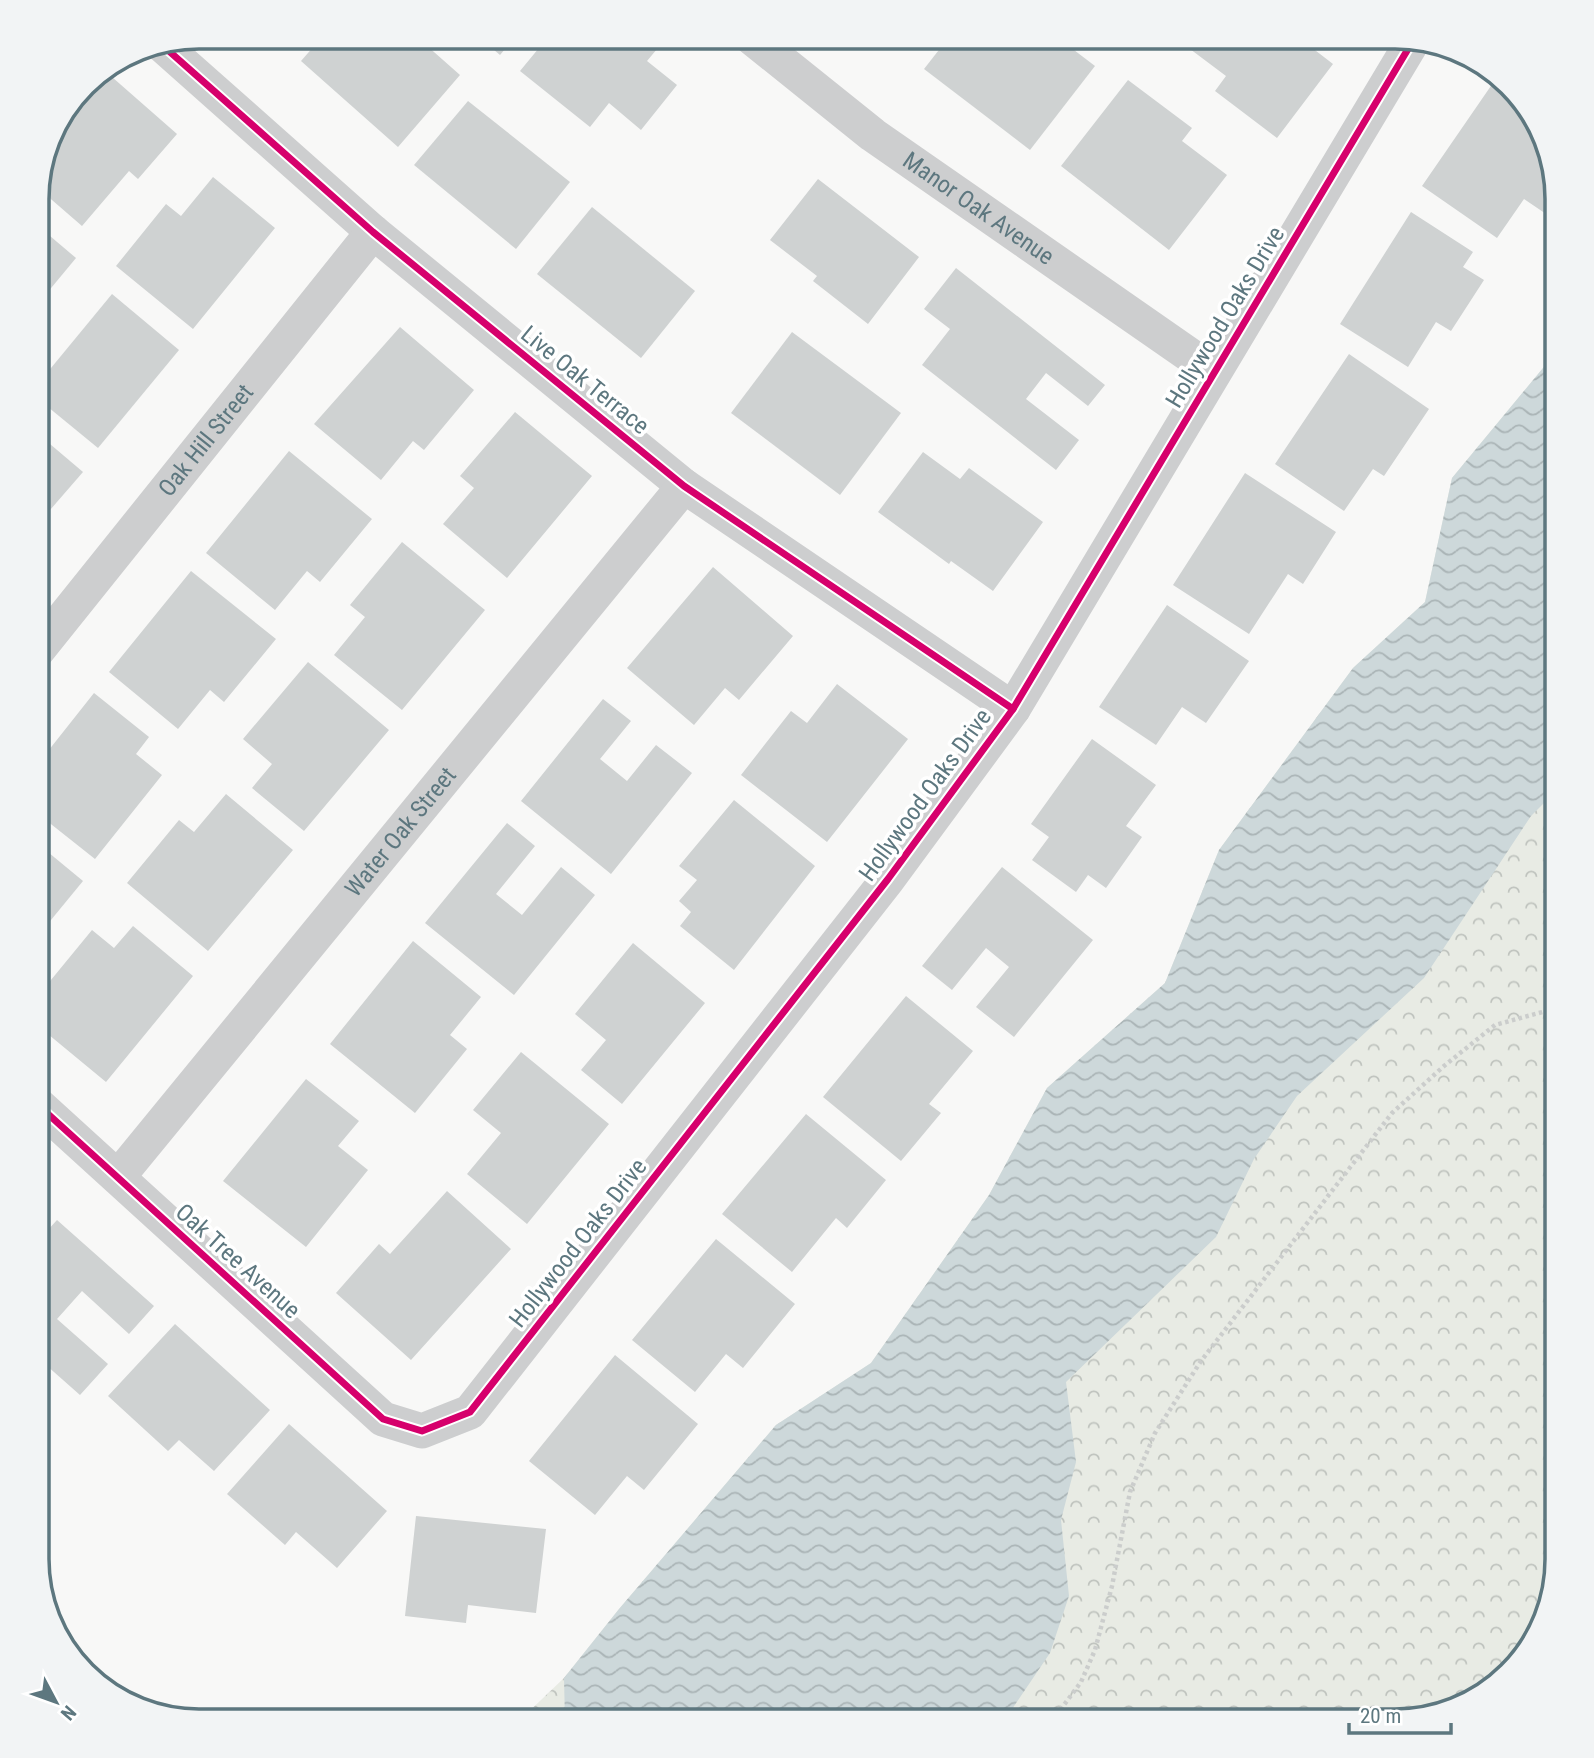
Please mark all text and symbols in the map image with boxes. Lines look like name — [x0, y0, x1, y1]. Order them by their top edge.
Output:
street label: Manor Oak Avenue — [898, 146, 1059, 271]
street label: Hollywood Oaks Drive — [1160, 221, 1290, 413]
street label: Live Oak Terrace — [516, 320, 654, 440]
street label: Oak Hill Street — [153, 379, 259, 502]
street label: Hollywood Oaks Drive — [853, 703, 997, 887]
street label: Water Oak Street — [339, 762, 462, 902]
street label: Hollywood Oaks Drive — [504, 1153, 652, 1333]
street label: Oak Tree Avenue — [170, 1198, 306, 1324]
north arrow — [21, 1667, 91, 1737]
scale bar — [1349, 1692, 1450, 1736]
text: N — [56, 1701, 81, 1725]
text: 20 m — [1360, 1704, 1401, 1728]

